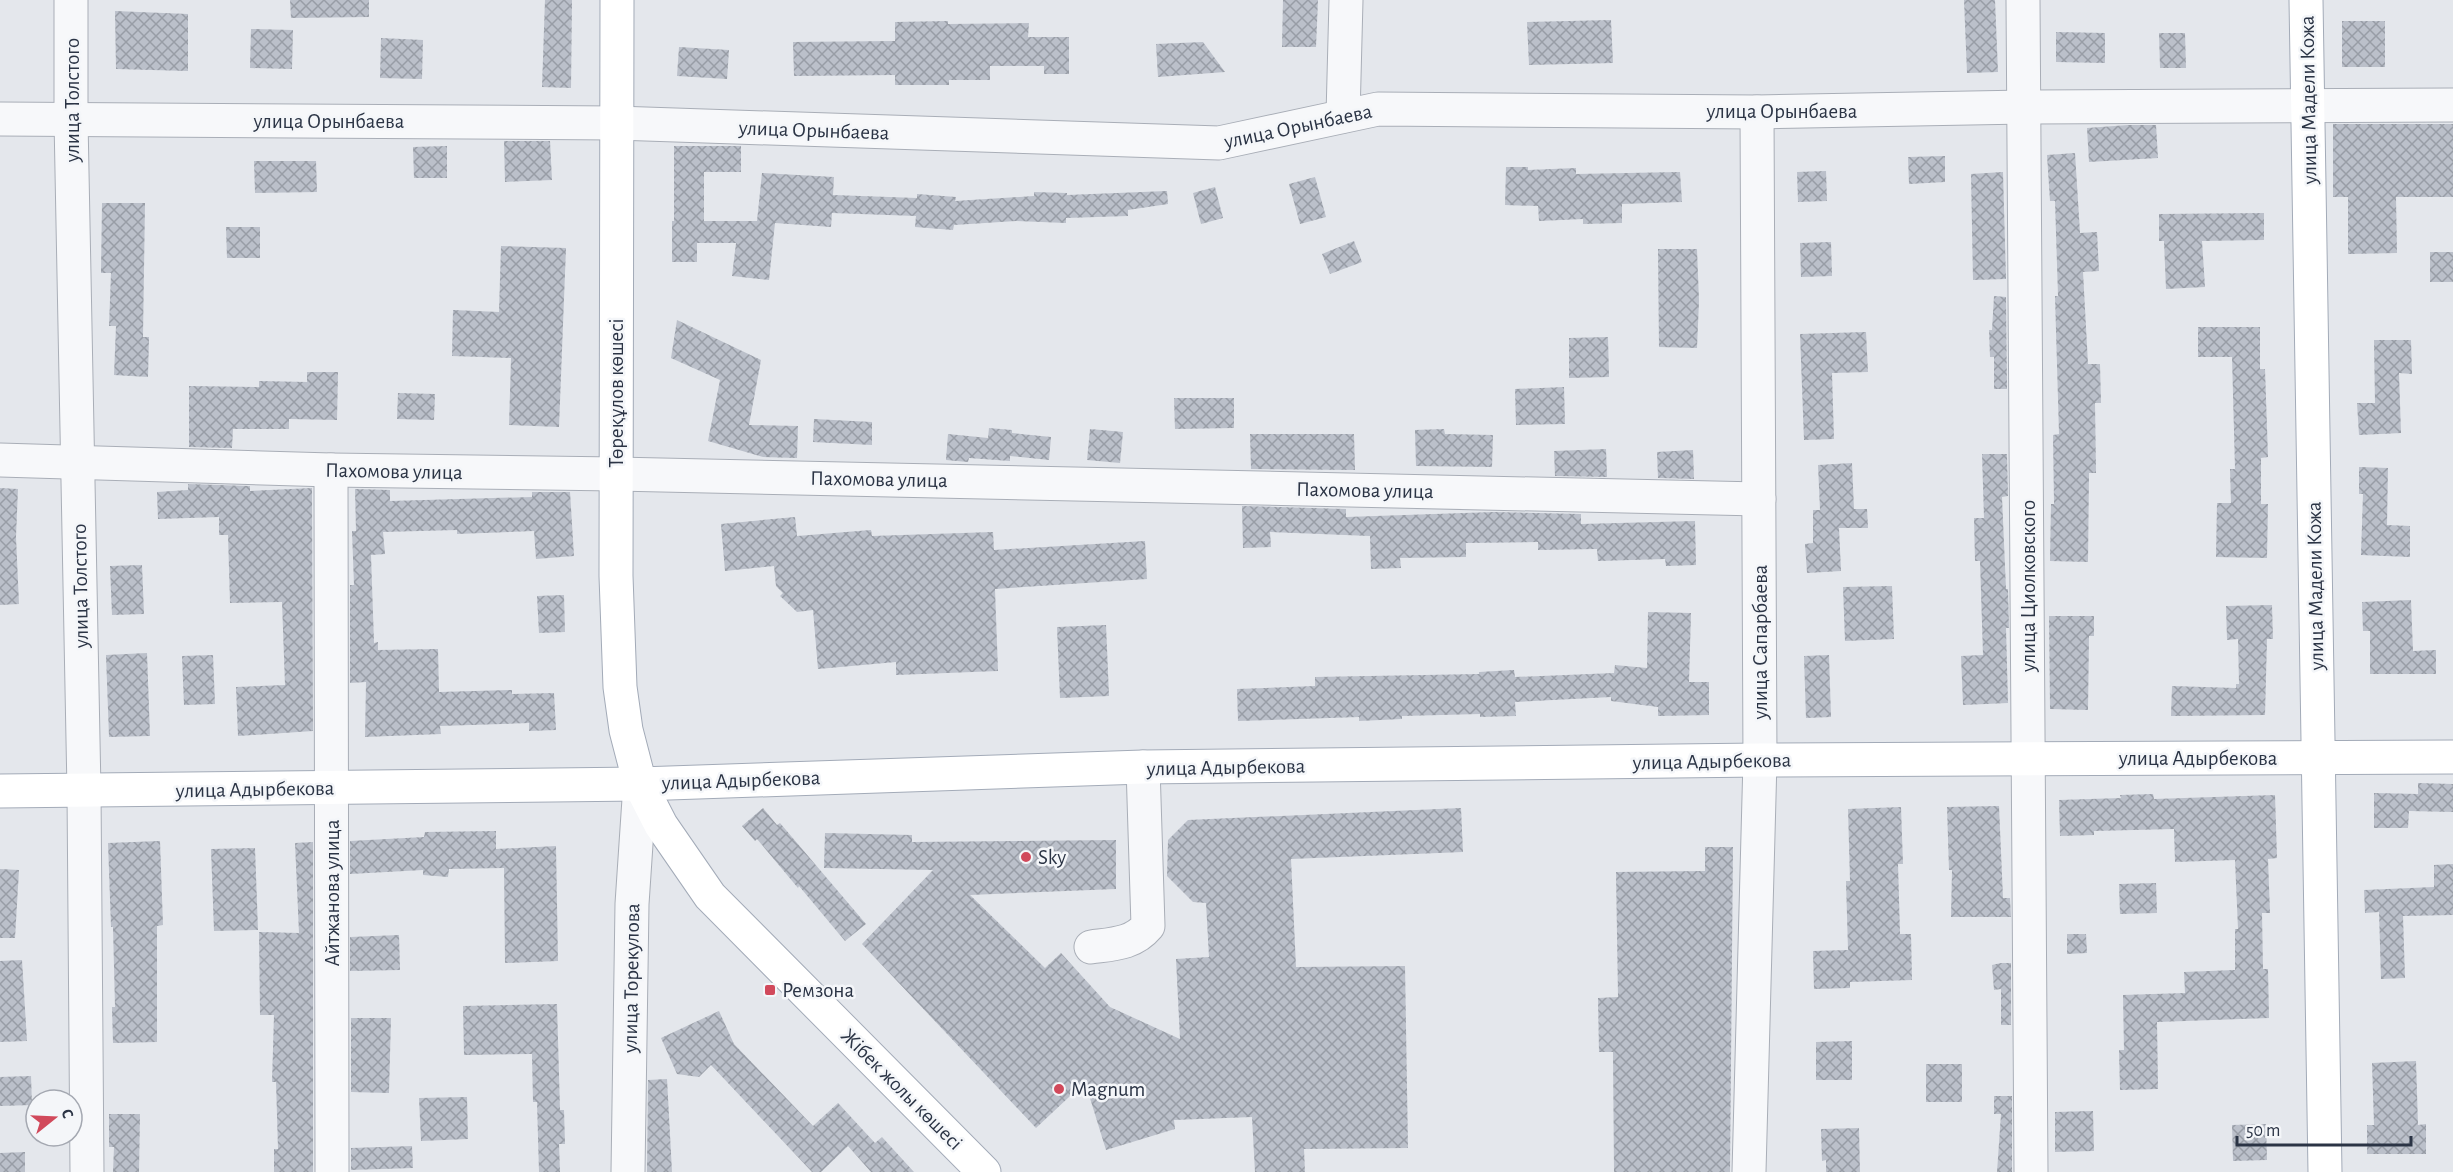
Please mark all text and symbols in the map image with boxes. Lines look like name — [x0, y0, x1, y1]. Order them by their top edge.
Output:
street label: улица Мадели Кожа — [2297, 15, 2320, 186]
street label: улица Толстого — [62, 38, 83, 163]
street label: улица Орынбаева — [1221, 100, 1374, 153]
street label: улица Орынбаева — [1706, 101, 1858, 122]
street label: улица Орынбаева — [253, 111, 405, 132]
street label: улица Орынбаева — [737, 117, 890, 144]
street label: Төреқұлов көшесі — [606, 318, 627, 468]
street label: Пахомова улица — [325, 460, 463, 483]
street label: Пахомова улица — [810, 468, 948, 491]
street label: Пахомова улица — [1296, 479, 1434, 502]
street label: улица Циолковского — [2018, 500, 2039, 673]
street label: улица Мадели Кожа — [2304, 501, 2327, 672]
street label: улица Толстого — [69, 524, 92, 649]
street label: улица Сапарбаева — [1750, 564, 1771, 720]
street label: улица Адырбекова — [2118, 748, 2278, 769]
street label: улица Адырбекова — [1632, 750, 1792, 773]
street label: улица Адырбекова — [1146, 756, 1306, 779]
street label: улица Адырбекова — [660, 767, 821, 794]
street label: улица Адырбекова — [175, 778, 335, 801]
street label: Айтжанова улица — [322, 819, 343, 967]
place label: Sky — [1038, 847, 1066, 868]
marker: Sky — [1019, 850, 1033, 864]
street label: улица Торекулова — [620, 903, 643, 1054]
place label: Ремзона — [782, 980, 854, 1001]
marker: Ремзона — [763, 983, 777, 997]
street label: Жібек жолы көшесі — [837, 1025, 966, 1154]
place label: Magnum — [1071, 1079, 1145, 1100]
marker: Magnum — [1052, 1082, 1066, 1096]
north arrow — [24, 1088, 84, 1148]
text: С — [58, 1107, 76, 1120]
scale bar — [2237, 1109, 2411, 1147]
text: 50 m — [2246, 1122, 2280, 1140]

